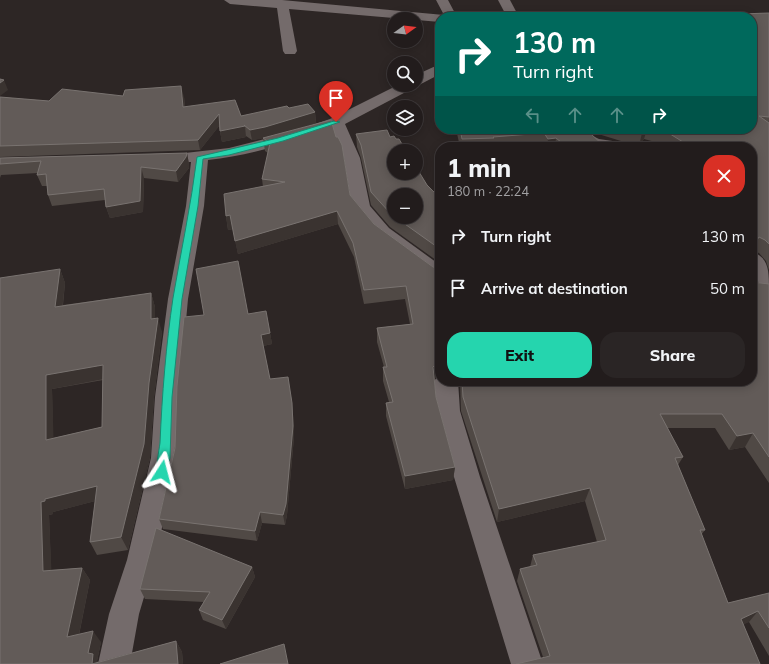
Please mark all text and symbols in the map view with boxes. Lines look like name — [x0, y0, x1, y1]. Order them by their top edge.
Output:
north arrow — [387, 12, 423, 48]
map controls — [387, 12, 423, 224]
text: 130 m — [513, 25, 596, 60]
icon: right — [447, 28, 499, 80]
button: search — [387, 56, 423, 92]
text: Turn right — [513, 60, 593, 83]
pin — [319, 81, 353, 122]
icon: arrive — [325, 87, 347, 109]
button: layers — [387, 100, 423, 136]
icon: left — [522, 104, 544, 126]
icon: ahead — [564, 104, 586, 126]
icon: ahead — [606, 104, 628, 126]
icon: right — [648, 104, 670, 126]
button: + — [387, 144, 423, 180]
text: 1 min — [447, 153, 511, 183]
button: close — [703, 155, 745, 197]
text: 180 m · 22:24 — [447, 183, 529, 199]
button: − — [387, 188, 423, 224]
icon: right — [447, 225, 469, 247]
text: Turn right — [481, 227, 551, 246]
text: 130 m — [701, 227, 745, 246]
icon: arrive — [447, 277, 469, 299]
text: Arrive at destination — [481, 279, 628, 298]
text: 50 m — [710, 279, 745, 298]
button: Exit — [447, 332, 592, 378]
button: Share — [600, 332, 745, 378]
position arrow — [141, 451, 183, 493]

